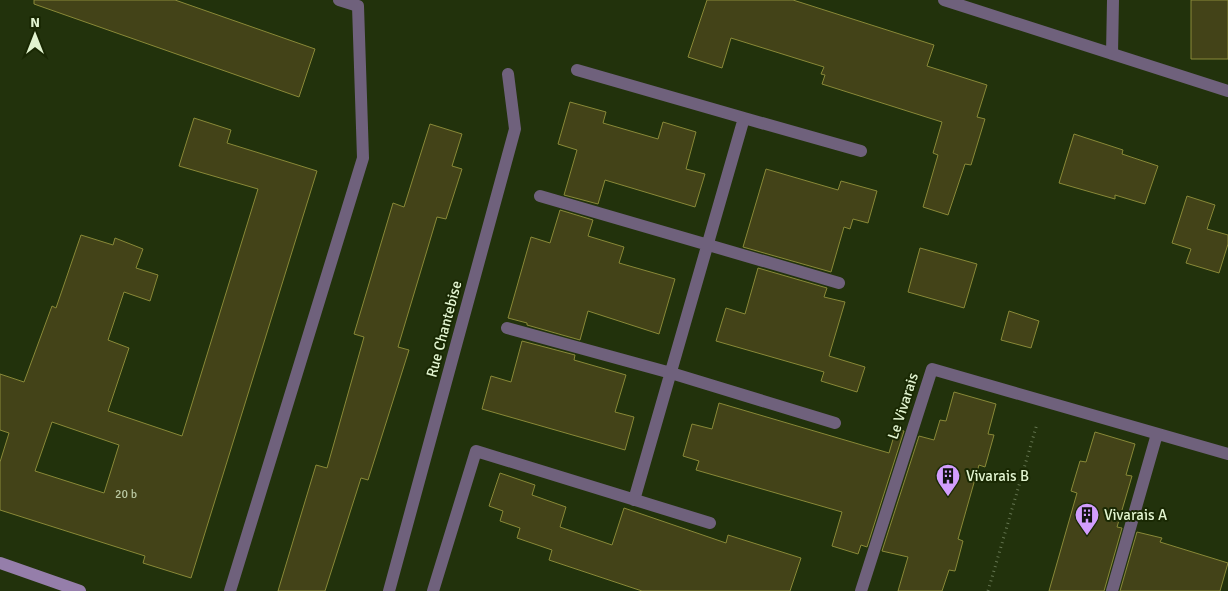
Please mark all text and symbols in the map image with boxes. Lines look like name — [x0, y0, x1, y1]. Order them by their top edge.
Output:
north arrow — [10, 10, 60, 60]
text: N — [30, 14, 40, 31]
street label: Rue Chantebise — [422, 279, 466, 379]
street label: Le Vivarais — [884, 370, 922, 442]
building icon: Vivarais B — [935, 463, 961, 497]
place label: Vivarais B — [966, 467, 1029, 485]
house number: 20 b — [115, 487, 137, 502]
building icon: Vivarais A — [1074, 502, 1100, 536]
place label: Vivarais A — [1104, 506, 1167, 524]

